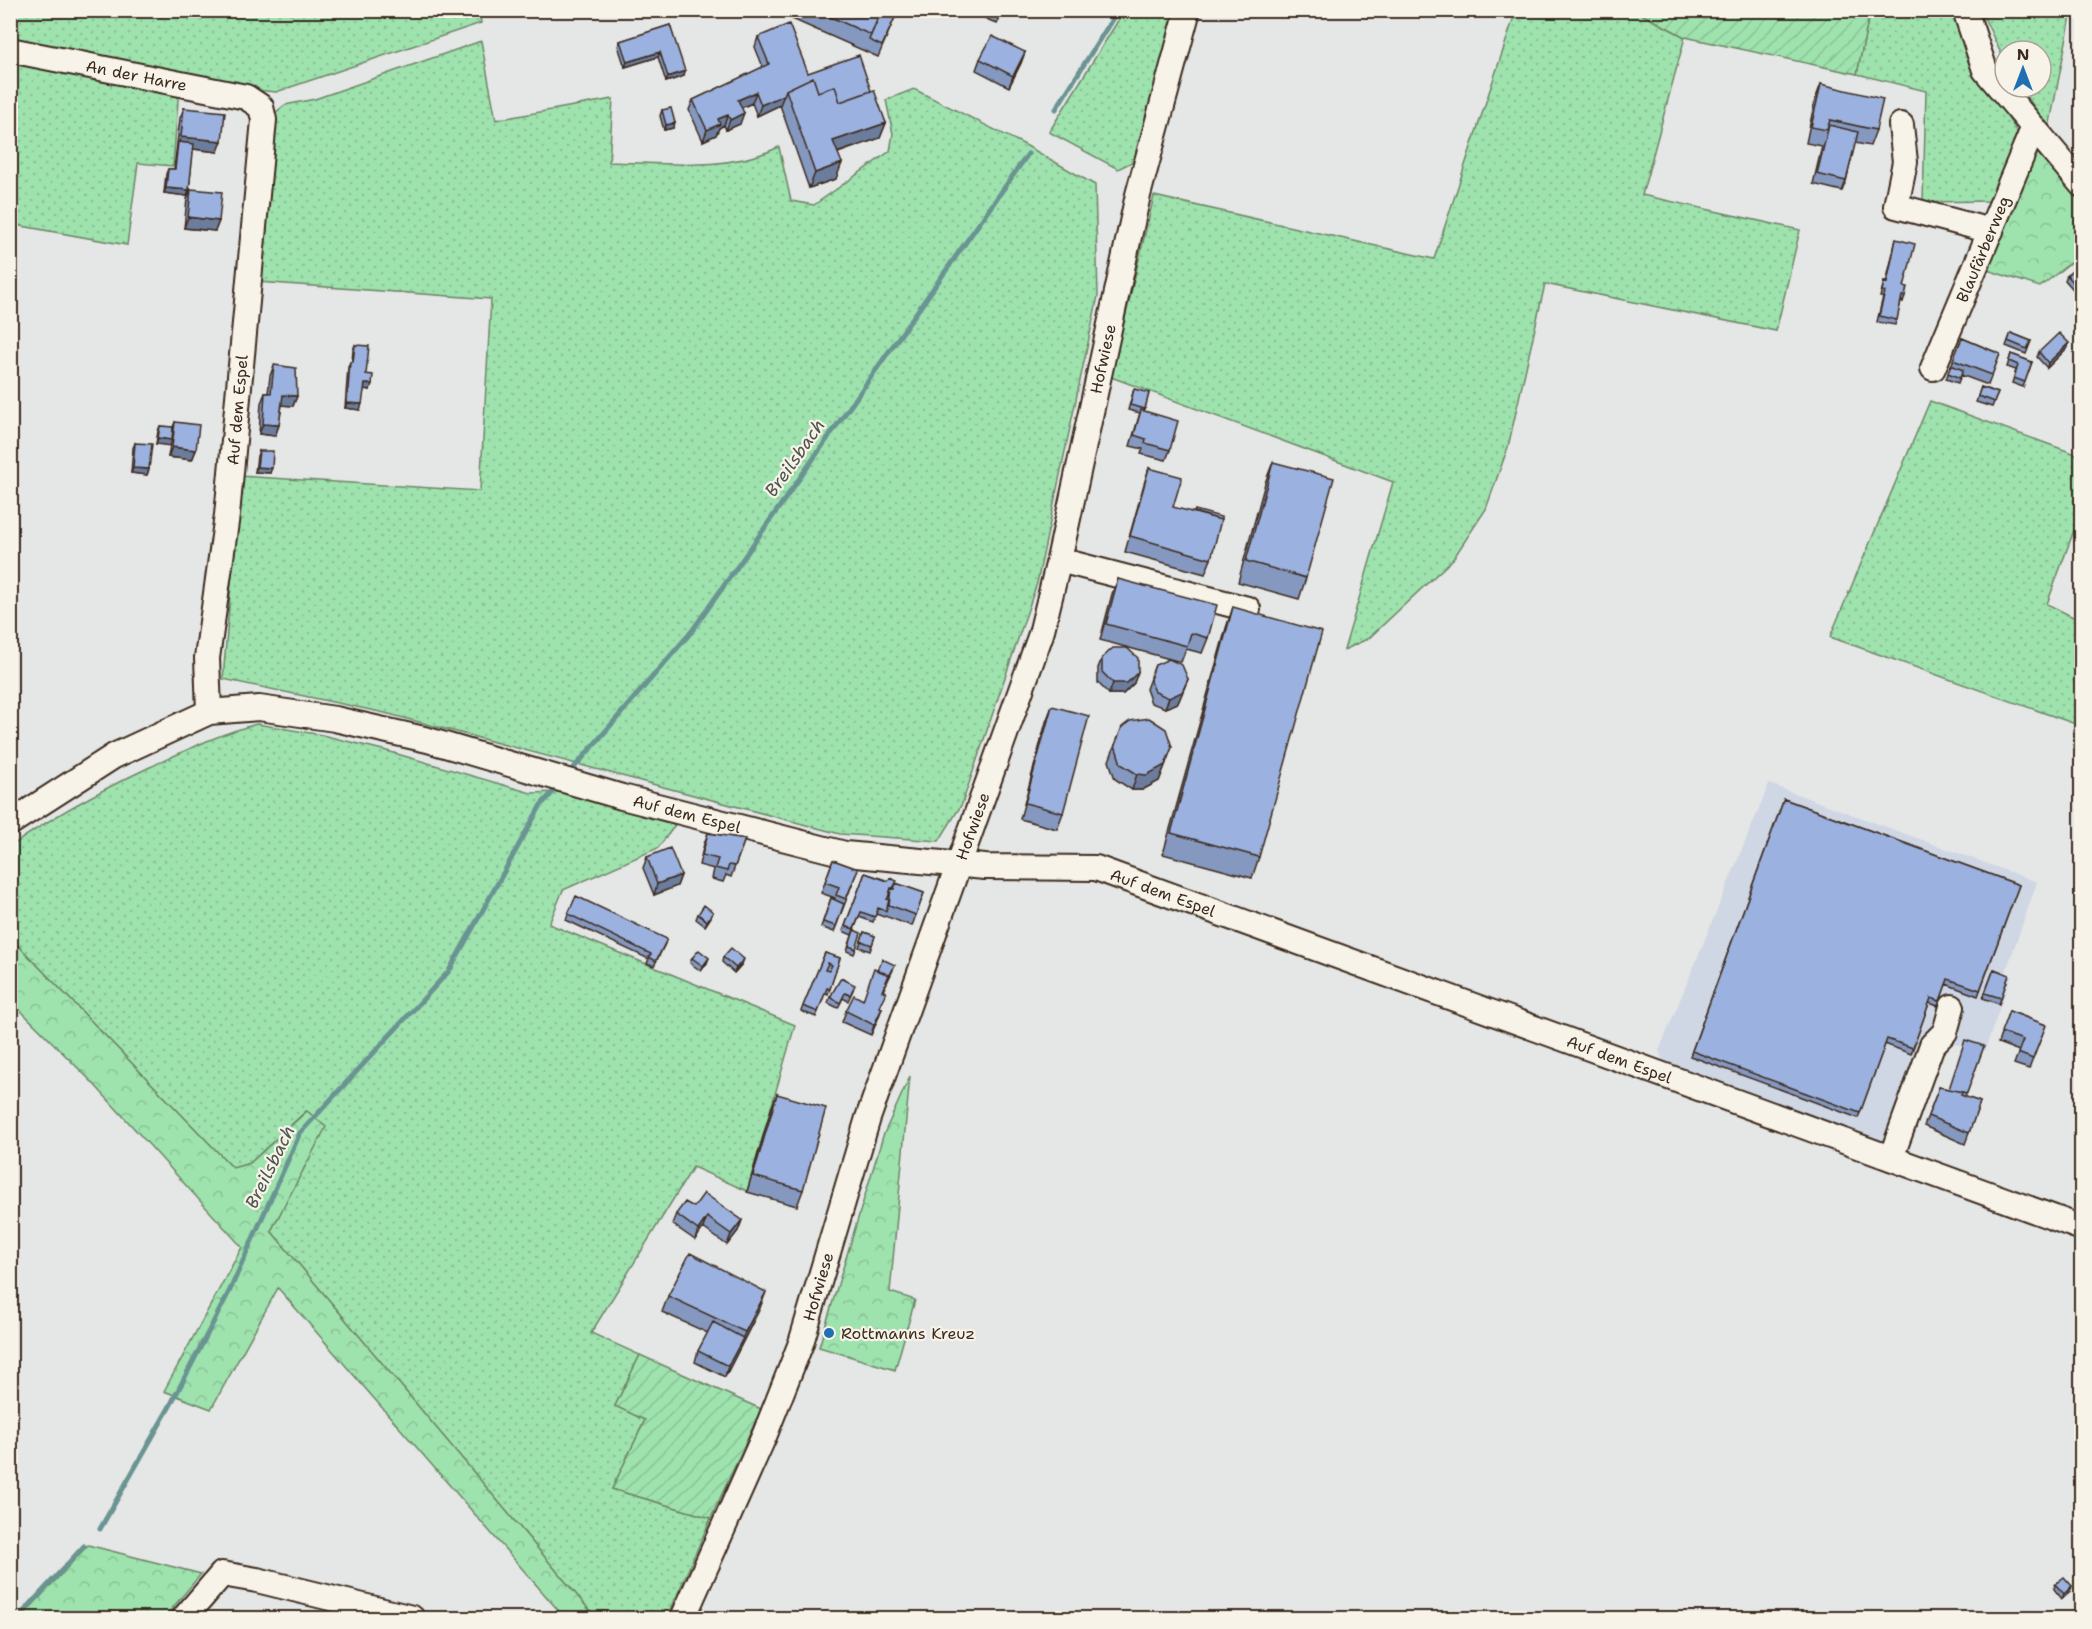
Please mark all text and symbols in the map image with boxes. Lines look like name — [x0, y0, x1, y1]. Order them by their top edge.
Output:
north arrow — [1993, 39, 2053, 99]
text: N — [2017, 44, 2029, 65]
street label: An der Harre — [84, 55, 189, 96]
street label: Blaufärberweg — [1952, 193, 2015, 306]
street label: Hofwiese — [1085, 322, 1121, 396]
street label: Auf dem Espel — [222, 354, 253, 466]
water label: Breilsbach — [759, 414, 831, 502]
street label: Hofwiese — [951, 789, 995, 863]
street label: Auf dem Espel — [631, 790, 743, 838]
street label: Auf dem Espel — [1107, 864, 1219, 922]
street label: Auf dem Espel — [1564, 1031, 1675, 1089]
water label: Breilsbach — [240, 1121, 300, 1213]
street label: Hofwiese — [798, 1250, 838, 1324]
place label: Rottmanns Kreuz — [841, 1323, 975, 1344]
marker: Rottmanns Kreuz — [822, 1326, 836, 1340]

